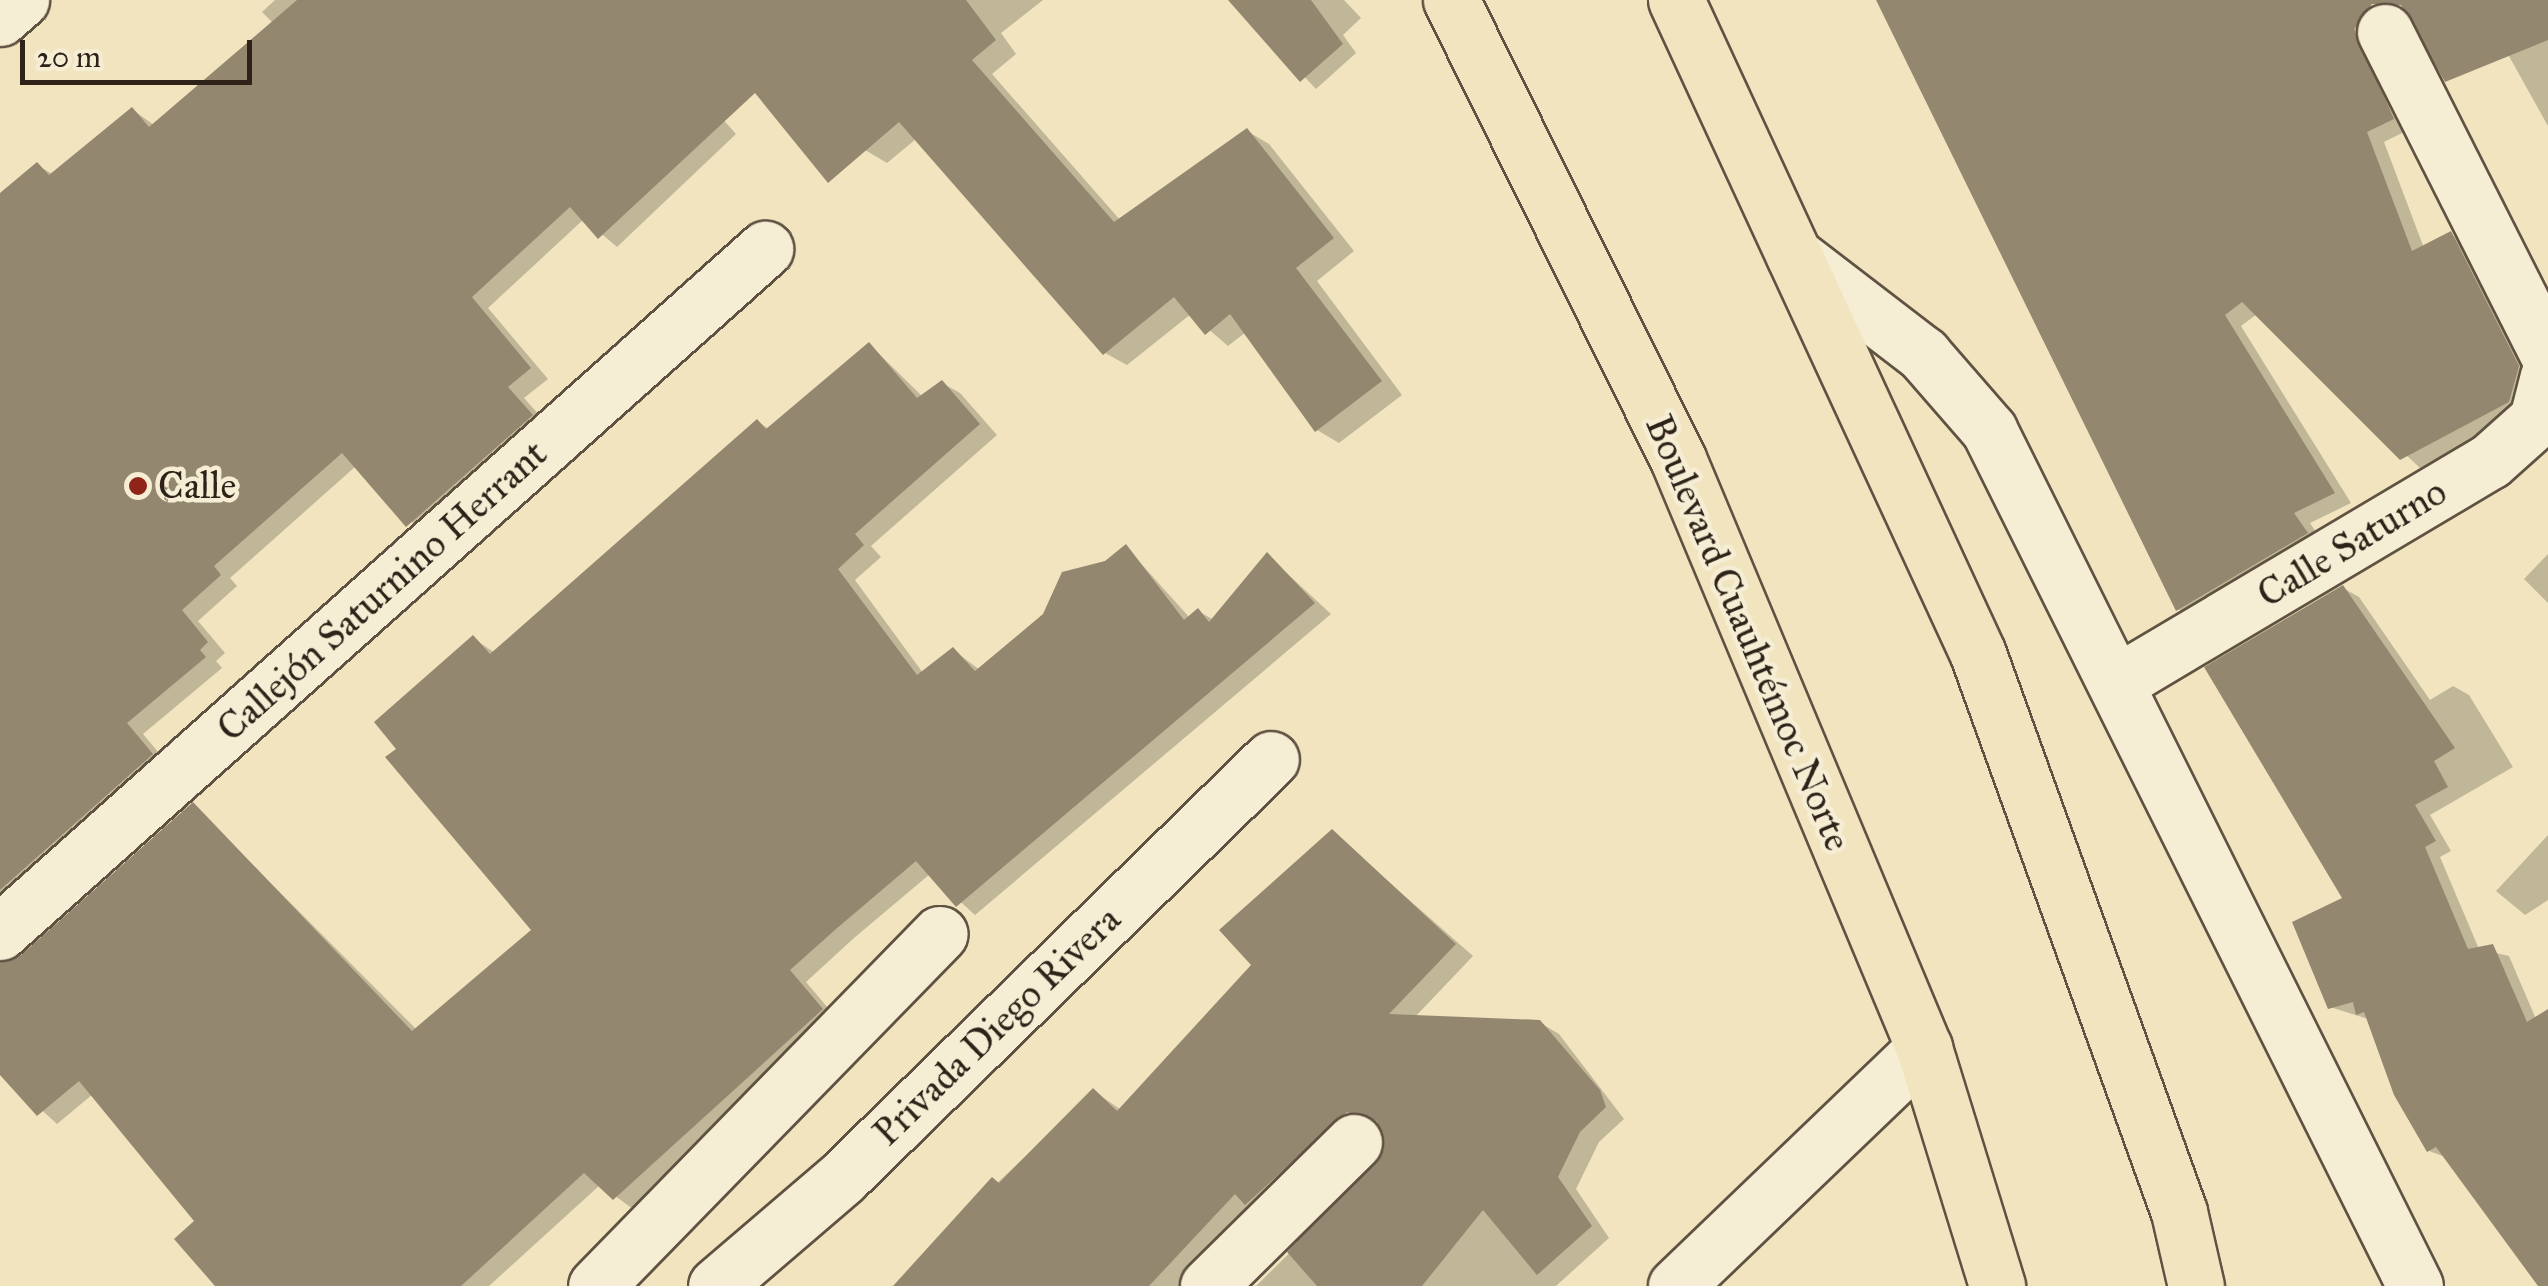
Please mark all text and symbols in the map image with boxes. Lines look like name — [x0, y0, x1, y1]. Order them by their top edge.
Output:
scale bar — [25, 20, 258, 82]
text: 20 m — [37, 39, 101, 75]
street label: Boulevard Cuauhtémoc Norte — [1635, 408, 1861, 858]
street label: Callejón Saturnino Herrant — [208, 431, 556, 751]
place label: Calle — [158, 463, 236, 509]
street label: Calle Saturno — [2249, 469, 2455, 617]
marker: Calle — [127, 475, 149, 497]
street label: Privada Diego Rivera — [864, 897, 1130, 1155]

